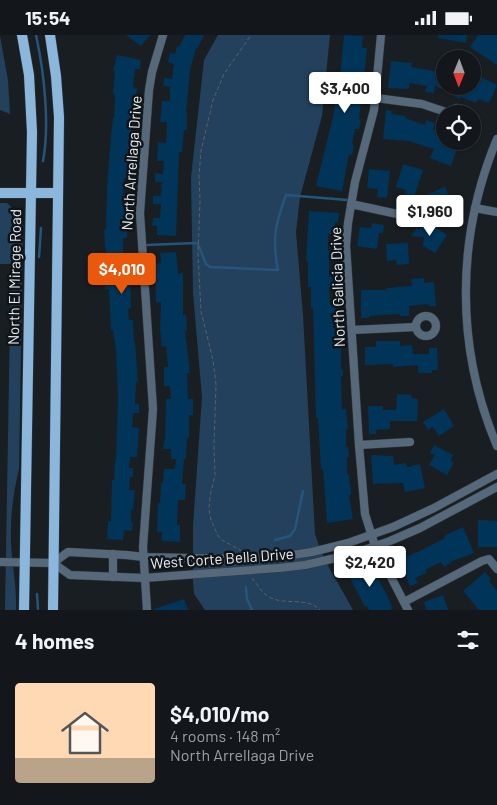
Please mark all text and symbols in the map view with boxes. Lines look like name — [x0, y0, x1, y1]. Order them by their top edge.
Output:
text: 15:54 — [25, 6, 71, 29]
north arrow — [436, 50, 481, 95]
map controls — [436, 50, 481, 150]
pin: $3,400 — [304, 71, 386, 114]
text: $3,400 — [320, 78, 370, 97]
street label: North Arrellaga Drive — [117, 95, 145, 231]
button: locate — [436, 105, 481, 150]
pin: $1,960 — [389, 195, 471, 237]
text: $1,960 — [407, 201, 453, 220]
street label: North El Mirage Road — [4, 209, 24, 345]
street label: North Galicia Drive — [326, 227, 348, 347]
pin: $4,010 — [81, 253, 163, 295]
text: $4,010 — [99, 259, 145, 278]
street label: West Corte Bella Drive — [150, 544, 294, 572]
pin: $2,420 — [329, 545, 411, 588]
text: $2,420 — [345, 552, 395, 571]
icon: filters — [454, 626, 482, 654]
text: 4 homes — [15, 628, 94, 653]
text: $4,010/mo — [170, 701, 269, 726]
icon: home — [55, 703, 115, 763]
text: 4 rooms · 148 m² — [170, 726, 280, 745]
text: North Arrellaga Drive — [170, 745, 314, 764]

